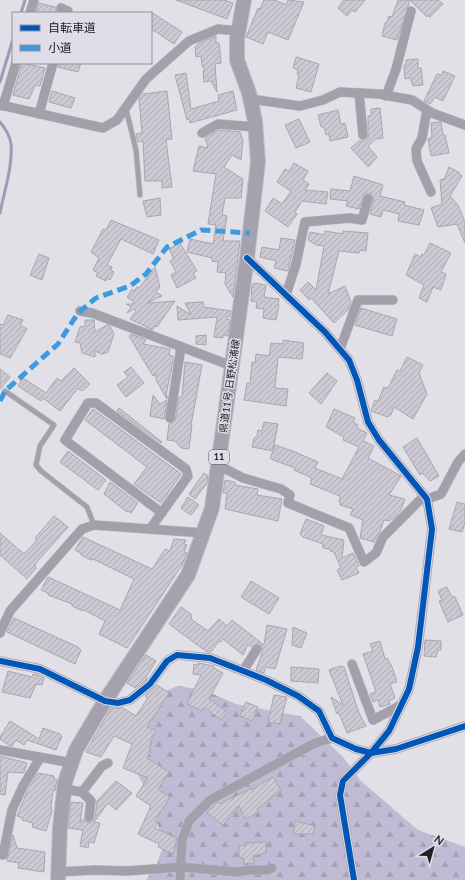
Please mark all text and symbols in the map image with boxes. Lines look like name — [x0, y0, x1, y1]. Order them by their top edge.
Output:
legend — [12, 12, 152, 64]
text: 自転車道 — [48, 20, 96, 35]
text: 小道 — [48, 40, 72, 55]
street label: 県道11号 日野松浦線 — [217, 339, 241, 433]
road number: 11 — [209, 450, 229, 464]
north arrow — [413, 828, 453, 868]
text: N — [432, 832, 447, 847]

